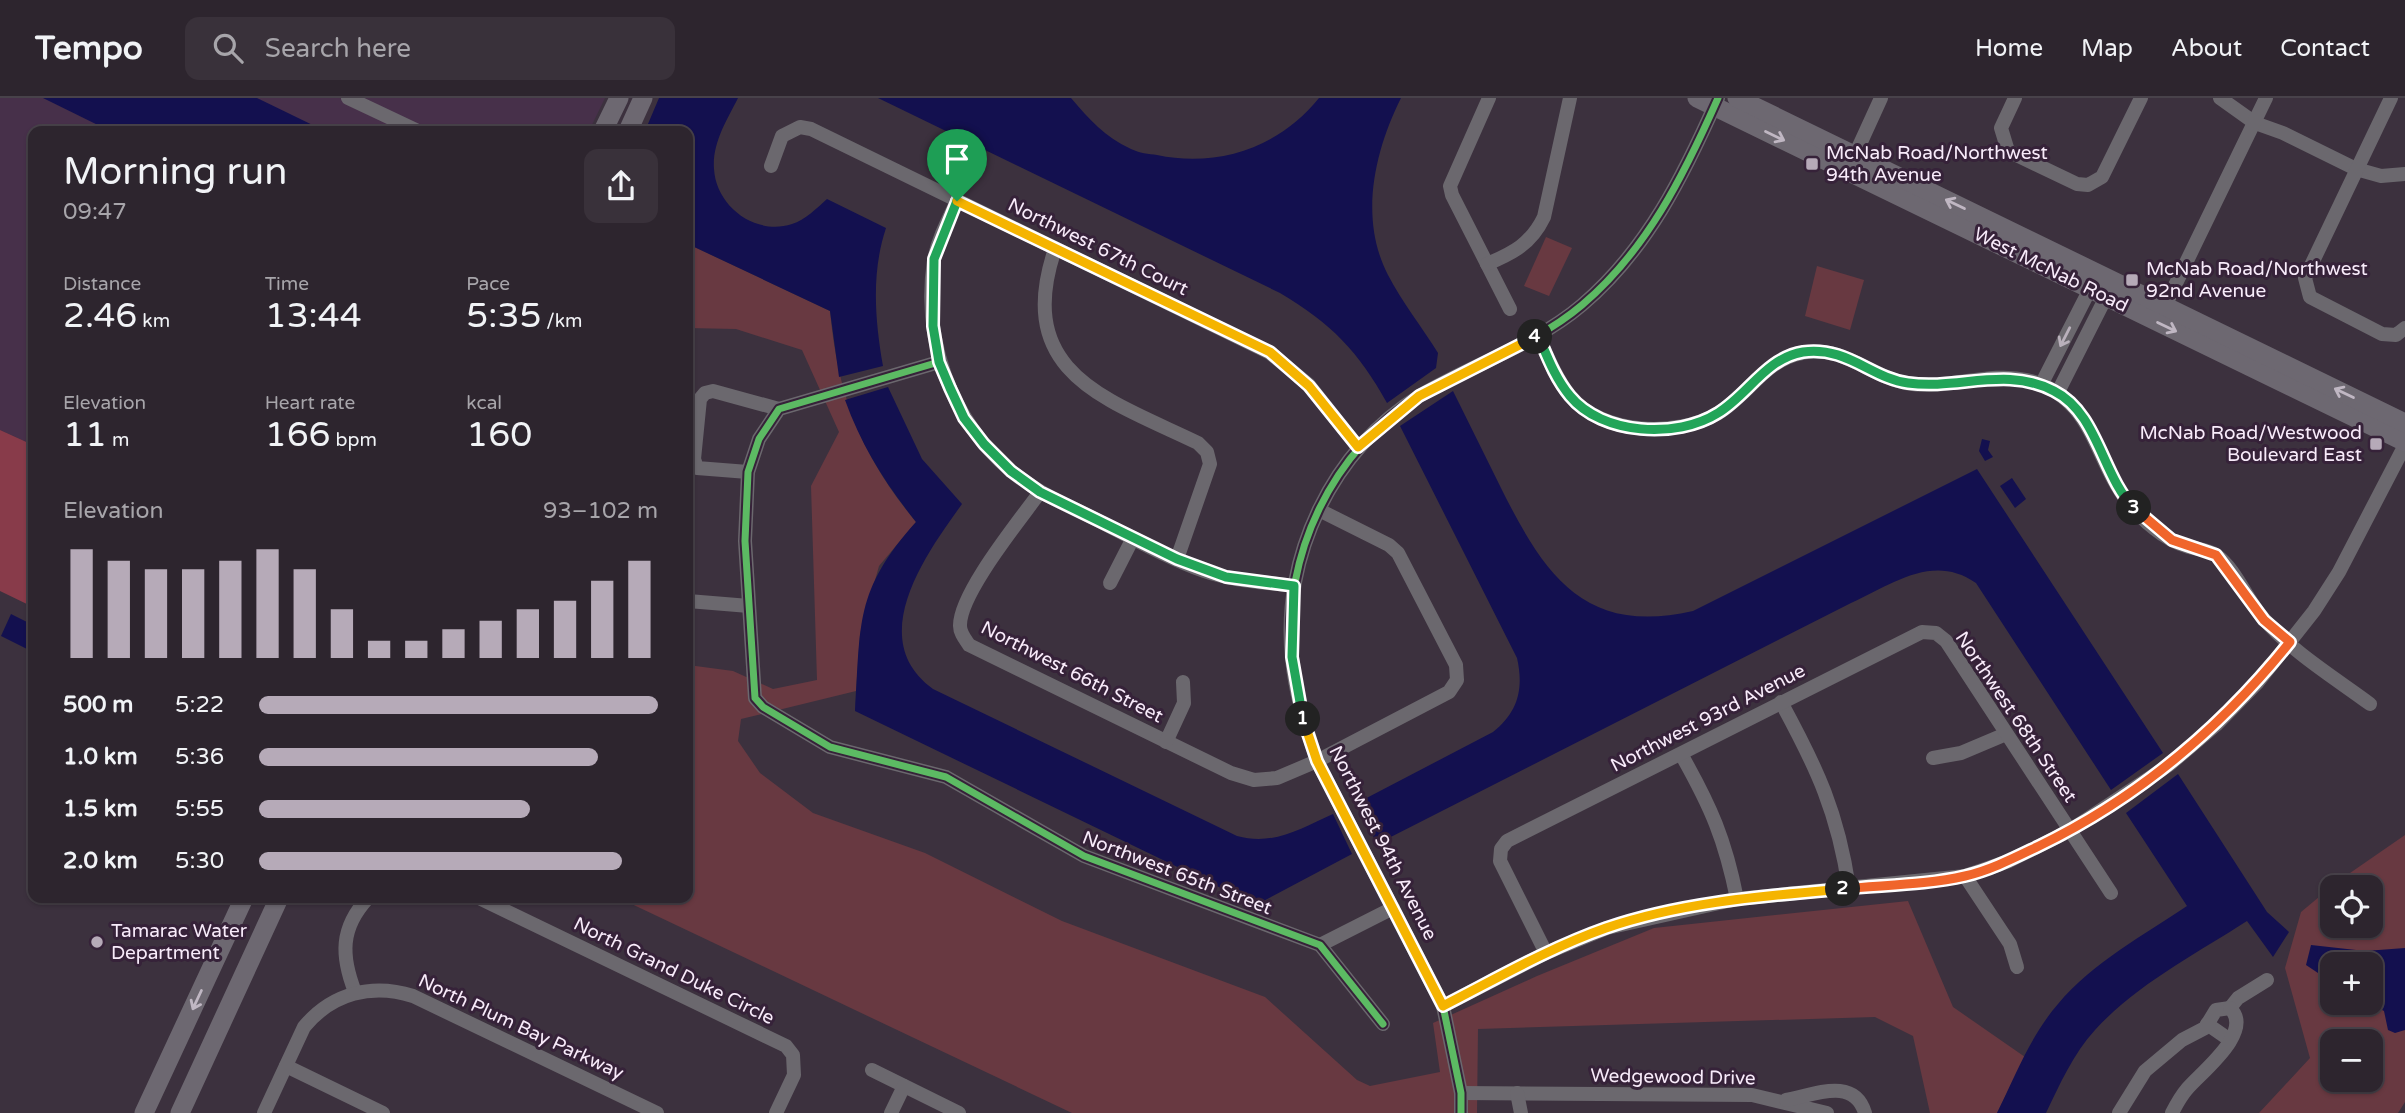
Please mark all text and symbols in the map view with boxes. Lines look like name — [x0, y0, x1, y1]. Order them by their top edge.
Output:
search box — [185, 17, 675, 80]
text: Tempo — [35, 29, 143, 68]
icon: search — [209, 29, 247, 67]
text: Search here — [265, 33, 411, 64]
text: Home — [1975, 34, 2043, 63]
text: Map — [2081, 34, 2133, 63]
text: About — [2171, 34, 2242, 63]
text: Contact — [2280, 34, 2370, 63]
pin — [927, 129, 987, 201]
one-way arrow — [1764, 130, 1785, 143]
icon: arrive — [938, 140, 976, 178]
place label: McNab Road/Northwest 94th Avenue — [1826, 142, 2048, 186]
text: Morning run — [63, 149, 287, 195]
button: share — [584, 149, 658, 223]
marker: McNab Road/Northwest 94th Avenue — [1804, 156, 1820, 172]
street label: Northwest 67th Court — [1004, 194, 1192, 300]
one-way arrow — [1945, 197, 1966, 210]
text: 09:47 — [63, 198, 127, 226]
street label: West McNab Road — [1970, 223, 2132, 317]
place label: McNab Road/Northwest 92nd Avenue — [2146, 258, 2368, 302]
marker: McNab Road/Northwest 92nd Avenue — [2124, 272, 2140, 288]
text: Distance — [63, 273, 141, 295]
text: Time — [265, 273, 309, 295]
text: Pace — [466, 273, 510, 295]
text: 2.46 — [63, 295, 137, 337]
text: 13:44 — [265, 295, 362, 337]
text: 5:35 — [466, 295, 541, 337]
text: km — [137, 310, 170, 332]
text: /km — [541, 310, 583, 332]
pin: 4 — [1518, 320, 1552, 354]
one-way arrow — [2156, 320, 2177, 334]
text: 4 — [1529, 325, 1540, 347]
one-way arrow — [2058, 326, 2072, 347]
one-way arrow — [2334, 385, 2355, 399]
text: Elevation — [63, 392, 146, 414]
text: Heart rate — [265, 392, 355, 414]
text: kcal — [466, 392, 502, 414]
text: 11 — [63, 414, 107, 456]
text: 166 — [265, 414, 331, 456]
text: 160 — [466, 414, 532, 456]
place label: McNab Road/Westwood Boulevard East — [2139, 422, 2362, 466]
text: m — [107, 429, 129, 451]
text: bpm — [331, 429, 377, 451]
marker: McNab Road/Westwood Boulevard East — [2368, 436, 2384, 452]
pin: 3 — [2116, 490, 2152, 526]
text: 3 — [2128, 496, 2139, 518]
text: Elevation — [63, 497, 164, 525]
text: 93–102 m — [543, 497, 658, 525]
street label: Northwest 66th Street — [977, 616, 1167, 728]
street label: Northwest 68th Street — [1951, 627, 2081, 807]
street label: Northwest 93rd Avenue — [1607, 659, 1809, 777]
text: 500 m — [63, 691, 133, 719]
text: 5:22 — [175, 691, 224, 719]
pin: 1 — [1286, 702, 1320, 736]
text: 1 — [1297, 707, 1308, 729]
street label: Northwest 94th Avenue — [1324, 742, 1442, 944]
text: 1.0 km — [63, 743, 138, 771]
text: 5:36 — [175, 743, 224, 771]
text: 1.5 km — [63, 795, 138, 823]
text: 5:55 — [175, 795, 224, 823]
street label: Northwest 65th Street — [1079, 827, 1275, 919]
text: 2.0 km — [63, 847, 138, 875]
text: 5:30 — [175, 847, 224, 875]
pin: 2 — [1826, 872, 1860, 906]
map controls — [2320, 875, 2383, 1092]
button: locate — [2320, 875, 2383, 938]
text: 2 — [1837, 877, 1848, 899]
street label: North Grand Duke Circle — [570, 913, 778, 1029]
place label: Tamarac Water Department — [111, 920, 248, 964]
marker: Tamarac Water Department — [89, 934, 105, 950]
button: + — [2320, 952, 2383, 1015]
street label: North Plum Bay Parkway — [415, 970, 627, 1084]
one-way arrow — [190, 989, 203, 1010]
button: − — [2320, 1029, 2383, 1092]
street label: Wedgewood Drive — [1590, 1065, 1756, 1089]

